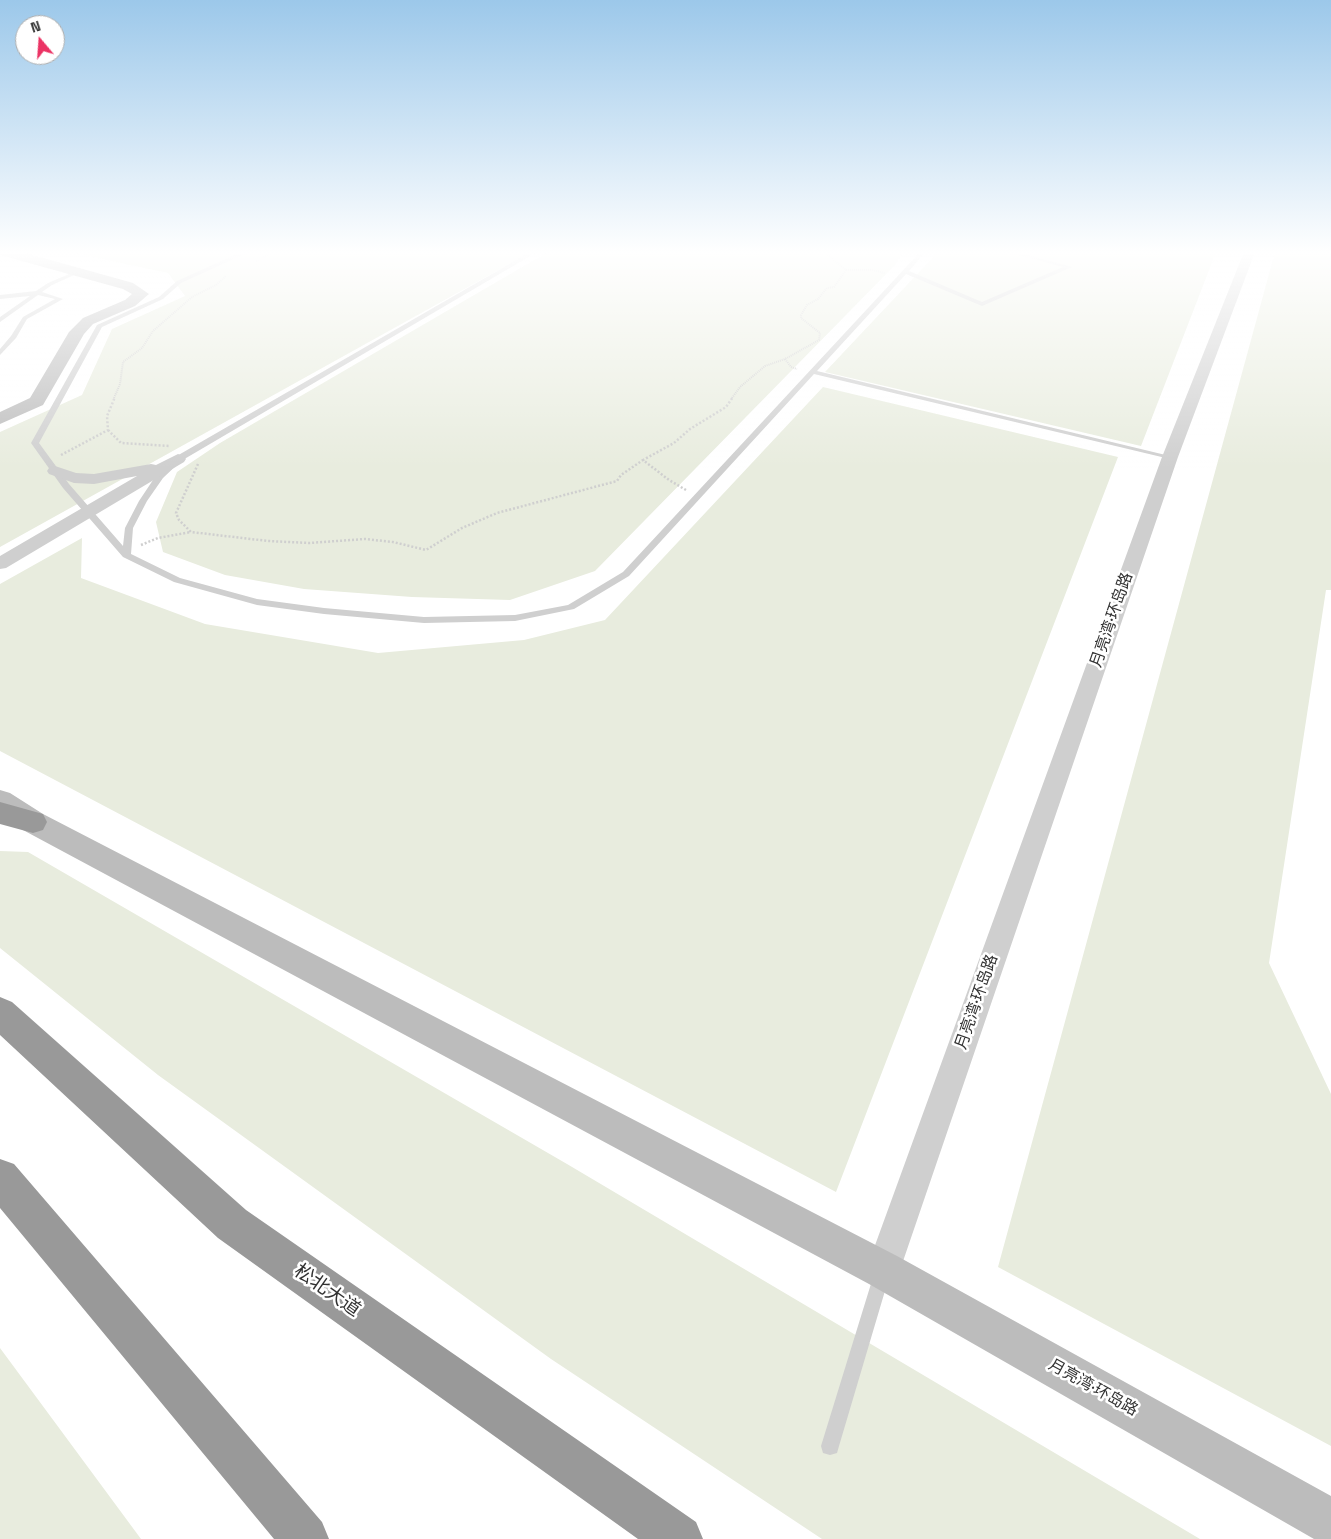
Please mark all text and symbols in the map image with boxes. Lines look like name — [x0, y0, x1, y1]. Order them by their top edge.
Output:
north arrow — [15, 15, 65, 65]
text: N — [28, 17, 43, 37]
street label: 月亮湾·环岛路 — [1087, 570, 1137, 670]
street label: 月亮湾·环岛路 — [952, 952, 1002, 1052]
street label: 松北大道 — [289, 1260, 365, 1322]
street label: 月亮湾·环岛路 — [1045, 1356, 1141, 1420]

